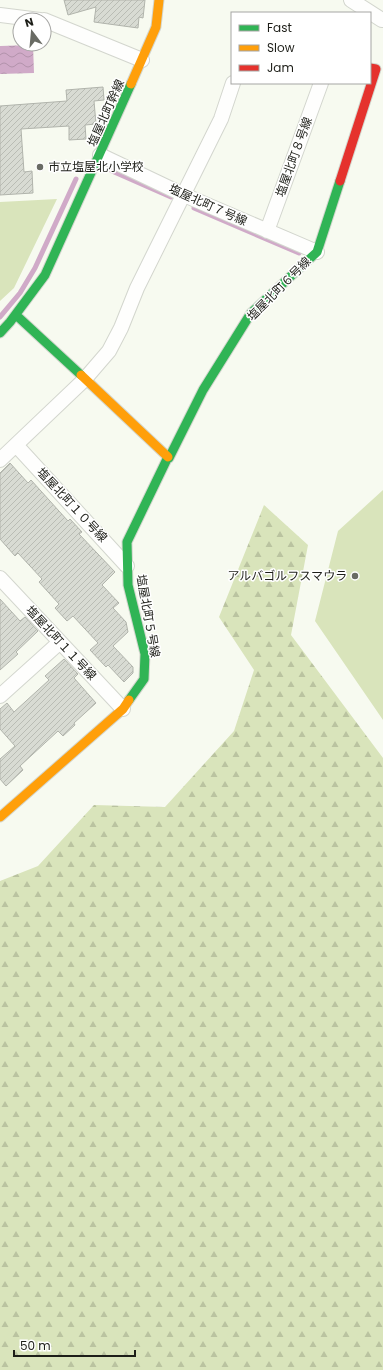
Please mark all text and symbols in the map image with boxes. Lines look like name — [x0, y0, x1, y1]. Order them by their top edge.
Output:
north arrow — [12, 12, 52, 52]
legend — [231, 12, 371, 84]
text: N — [23, 14, 35, 31]
text: Fast — [267, 19, 292, 36]
text: Slow — [267, 39, 295, 56]
text: Jam — [267, 59, 294, 76]
street label: 塩屋北町幹線 — [83, 76, 128, 149]
street label: 塩屋北町８号線 — [271, 114, 316, 199]
place label: 市立塩屋北小学校 — [48, 158, 144, 175]
marker: 市立塩屋北小学校 — [35, 162, 45, 172]
street label: 塩屋北町７号線 — [166, 180, 250, 229]
street label: 塩屋北町６号線 — [243, 253, 314, 324]
street label: 塩屋北町１０号線 — [33, 464, 111, 546]
place label: アルバゴルフスマウラ — [227, 567, 347, 584]
marker: アルバゴルフスマウラ — [350, 571, 360, 581]
street label: 塩屋北町５号線 — [133, 573, 164, 659]
street label: 塩屋北町１１号線 — [22, 602, 100, 684]
scale bar — [14, 1332, 135, 1358]
text: 50 m — [20, 1337, 51, 1354]

